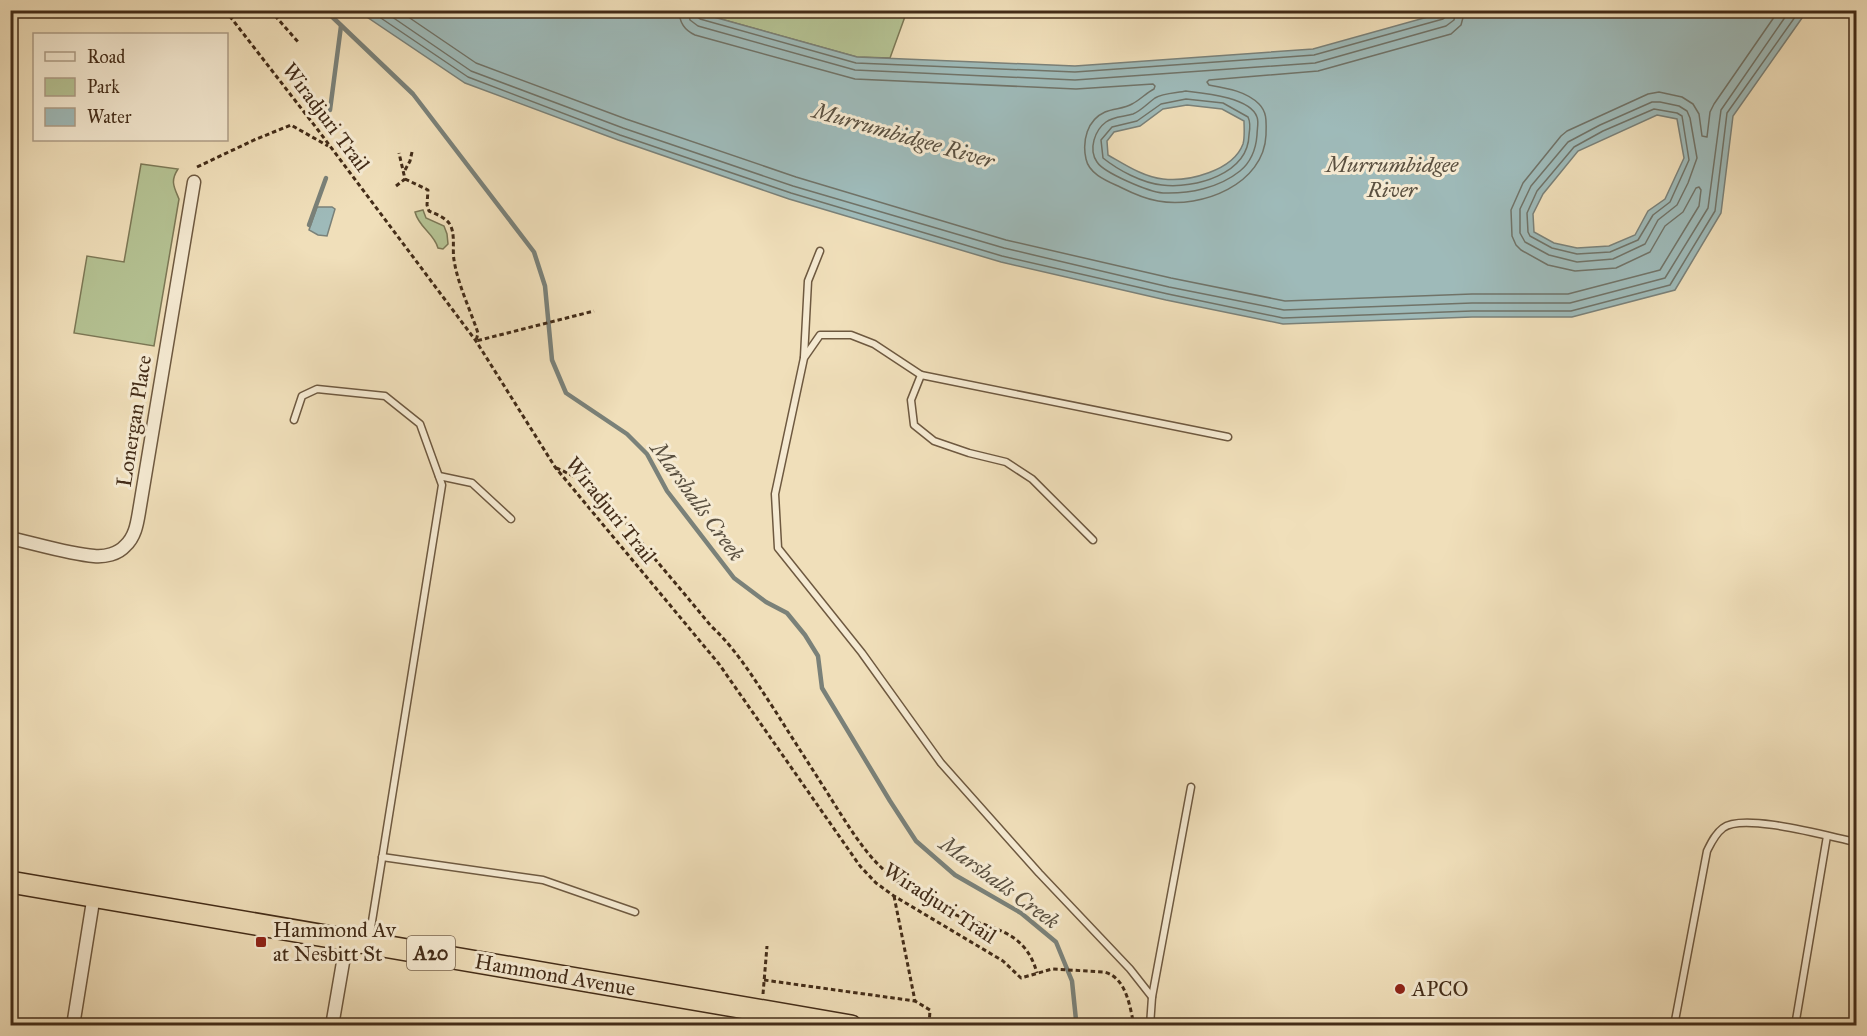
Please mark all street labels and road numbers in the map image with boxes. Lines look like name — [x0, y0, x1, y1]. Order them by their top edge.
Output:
street label: Wiradjuri Trail — [277, 57, 376, 177]
street label: Lonergan Place — [111, 353, 157, 489]
street label: Wiradjuri Trail — [560, 451, 662, 569]
street label: Wiradjuri Trail — [879, 857, 1002, 949]
road number: A20 — [407, 936, 455, 970]
street label: Hammond Avenue — [473, 948, 638, 1002]

